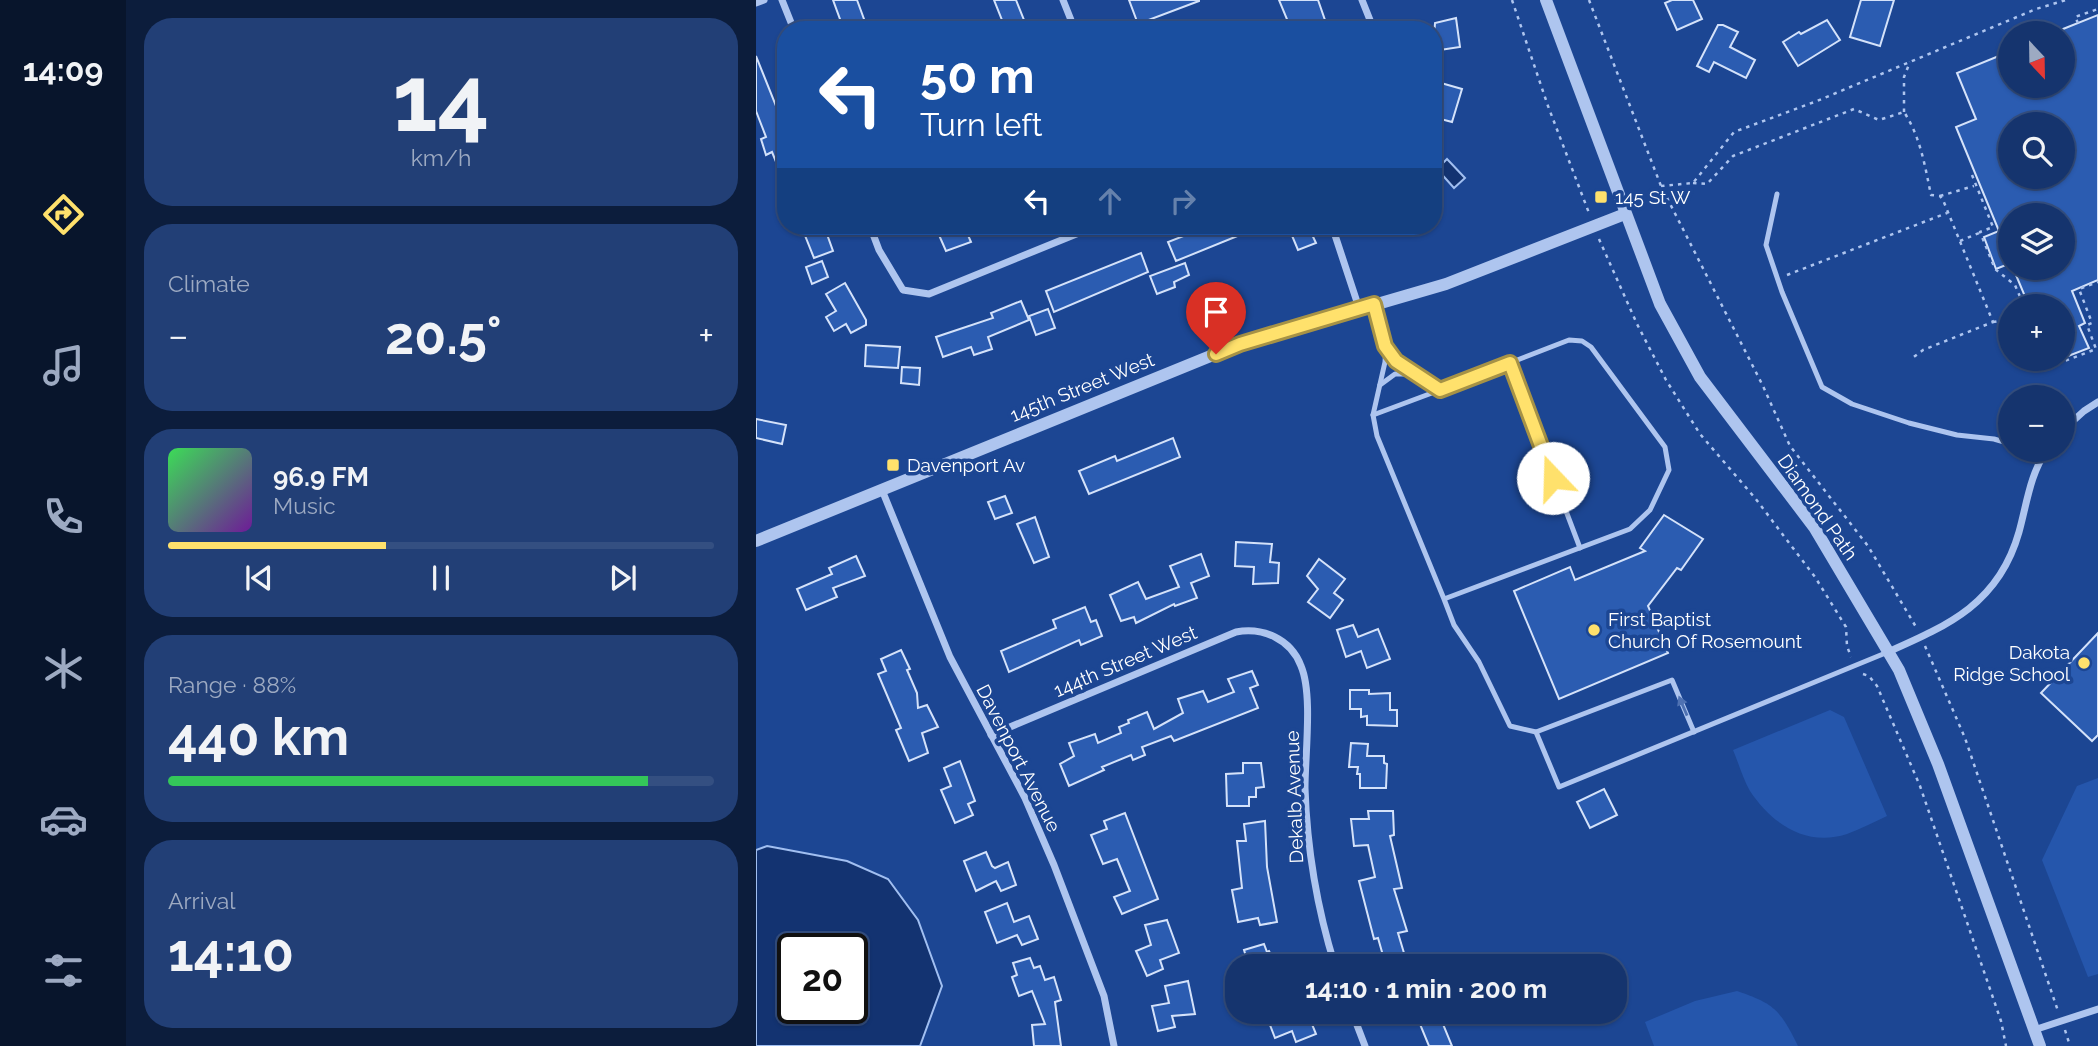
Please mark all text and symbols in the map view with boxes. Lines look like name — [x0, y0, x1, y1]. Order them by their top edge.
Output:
north arrow — [1998, 21, 2076, 98]
map controls — [1998, 21, 2075, 462]
text: 14 — [393, 45, 489, 152]
text: 50 m — [920, 47, 1035, 104]
icon: left — [805, 49, 896, 140]
text: 14:09 — [23, 51, 103, 88]
text: Turn left — [920, 106, 1042, 143]
button: search — [1998, 112, 2075, 189]
text: km/h — [411, 144, 471, 171]
icon: left — [1018, 182, 1056, 220]
icon: ahead — [1091, 182, 1129, 220]
icon: right — [1164, 182, 1202, 220]
place label: 145 St W — [1615, 186, 1691, 208]
marker: 145 St W — [1593, 189, 1609, 205]
icon: directions — [39, 190, 88, 239]
button: layers — [1998, 203, 2075, 280]
text: Climate — [168, 270, 250, 297]
pin — [1186, 282, 1246, 354]
icon: arrive — [1197, 293, 1235, 331]
button: + — [1998, 294, 2075, 371]
text: 20.5° — [385, 305, 502, 366]
text: − — [168, 313, 188, 358]
text: + — [698, 313, 714, 358]
icon: music — [39, 341, 88, 390]
street label: 145th Street West — [1007, 348, 1158, 426]
button: − — [1998, 385, 2075, 462]
position arrow — [1516, 441, 1590, 515]
street label: Diamond Path — [1773, 450, 1863, 564]
place label: Davenport Av — [907, 454, 1025, 476]
marker: Davenport Av — [885, 457, 901, 473]
text: 96.9 FM — [273, 462, 369, 492]
icon: phone — [39, 492, 88, 541]
text: Music — [273, 492, 336, 519]
icon: previous — [240, 559, 278, 597]
icon: pause — [422, 559, 460, 597]
icon: next — [604, 559, 642, 597]
place label: First Baptist Church Of Rosemount — [1608, 608, 1803, 652]
street label: 144th Street West — [1050, 621, 1200, 701]
marker: First Baptist Church Of Rosemount — [1586, 622, 1602, 638]
place label: Dakota Ridge School — [1953, 641, 2071, 685]
icon: climate — [39, 644, 88, 693]
marker: Dakota Ridge School — [2076, 655, 2092, 671]
text: Range · 88% — [168, 671, 296, 698]
street label: Davenport Avenue — [972, 681, 1066, 835]
one-way arrow — [1677, 696, 1689, 716]
text: 440 km — [168, 706, 349, 767]
street label: Dekalb Avenue — [1281, 730, 1307, 864]
icon: car — [39, 795, 88, 844]
text: Arrival — [168, 887, 235, 914]
text: 14:10 — [168, 922, 294, 983]
speed limit sign: 20 — [777, 933, 868, 1024]
icon: filters — [39, 946, 88, 995]
text: 14:10 · 1 min · 200 m — [1305, 974, 1547, 1004]

